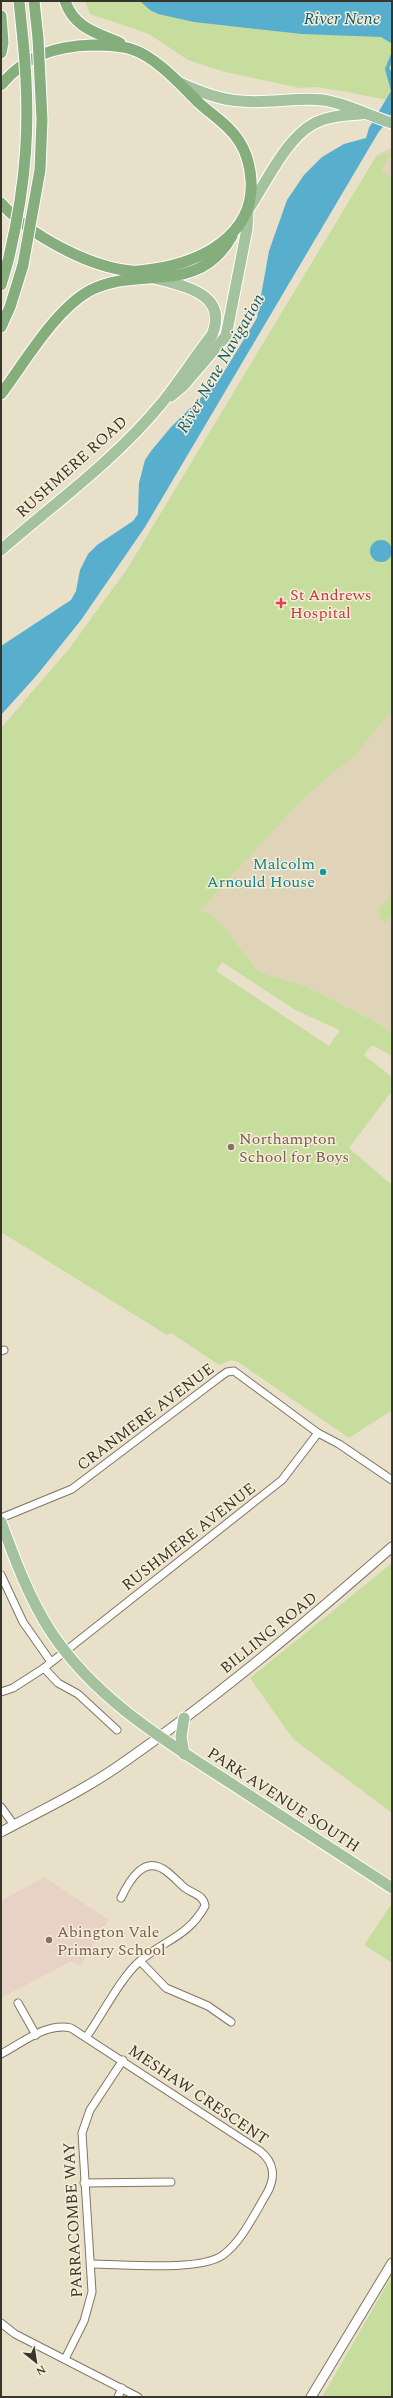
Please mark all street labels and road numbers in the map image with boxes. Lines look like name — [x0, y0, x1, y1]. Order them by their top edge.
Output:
street label: RUSHMERE ROAD — [11, 410, 133, 523]
street label: CRANMERE AVENUE — [72, 1357, 219, 1477]
street label: RUSHMERE AVENUE — [117, 1477, 261, 1597]
street label: BILLING ROAD — [215, 1586, 323, 1680]
street label: PARK AVENUE SOUTH — [202, 1741, 365, 1858]
street label: MESHAW CRESCENT — [123, 2039, 274, 2151]
street label: PARRACOMBE WAY — [57, 2142, 89, 2298]

